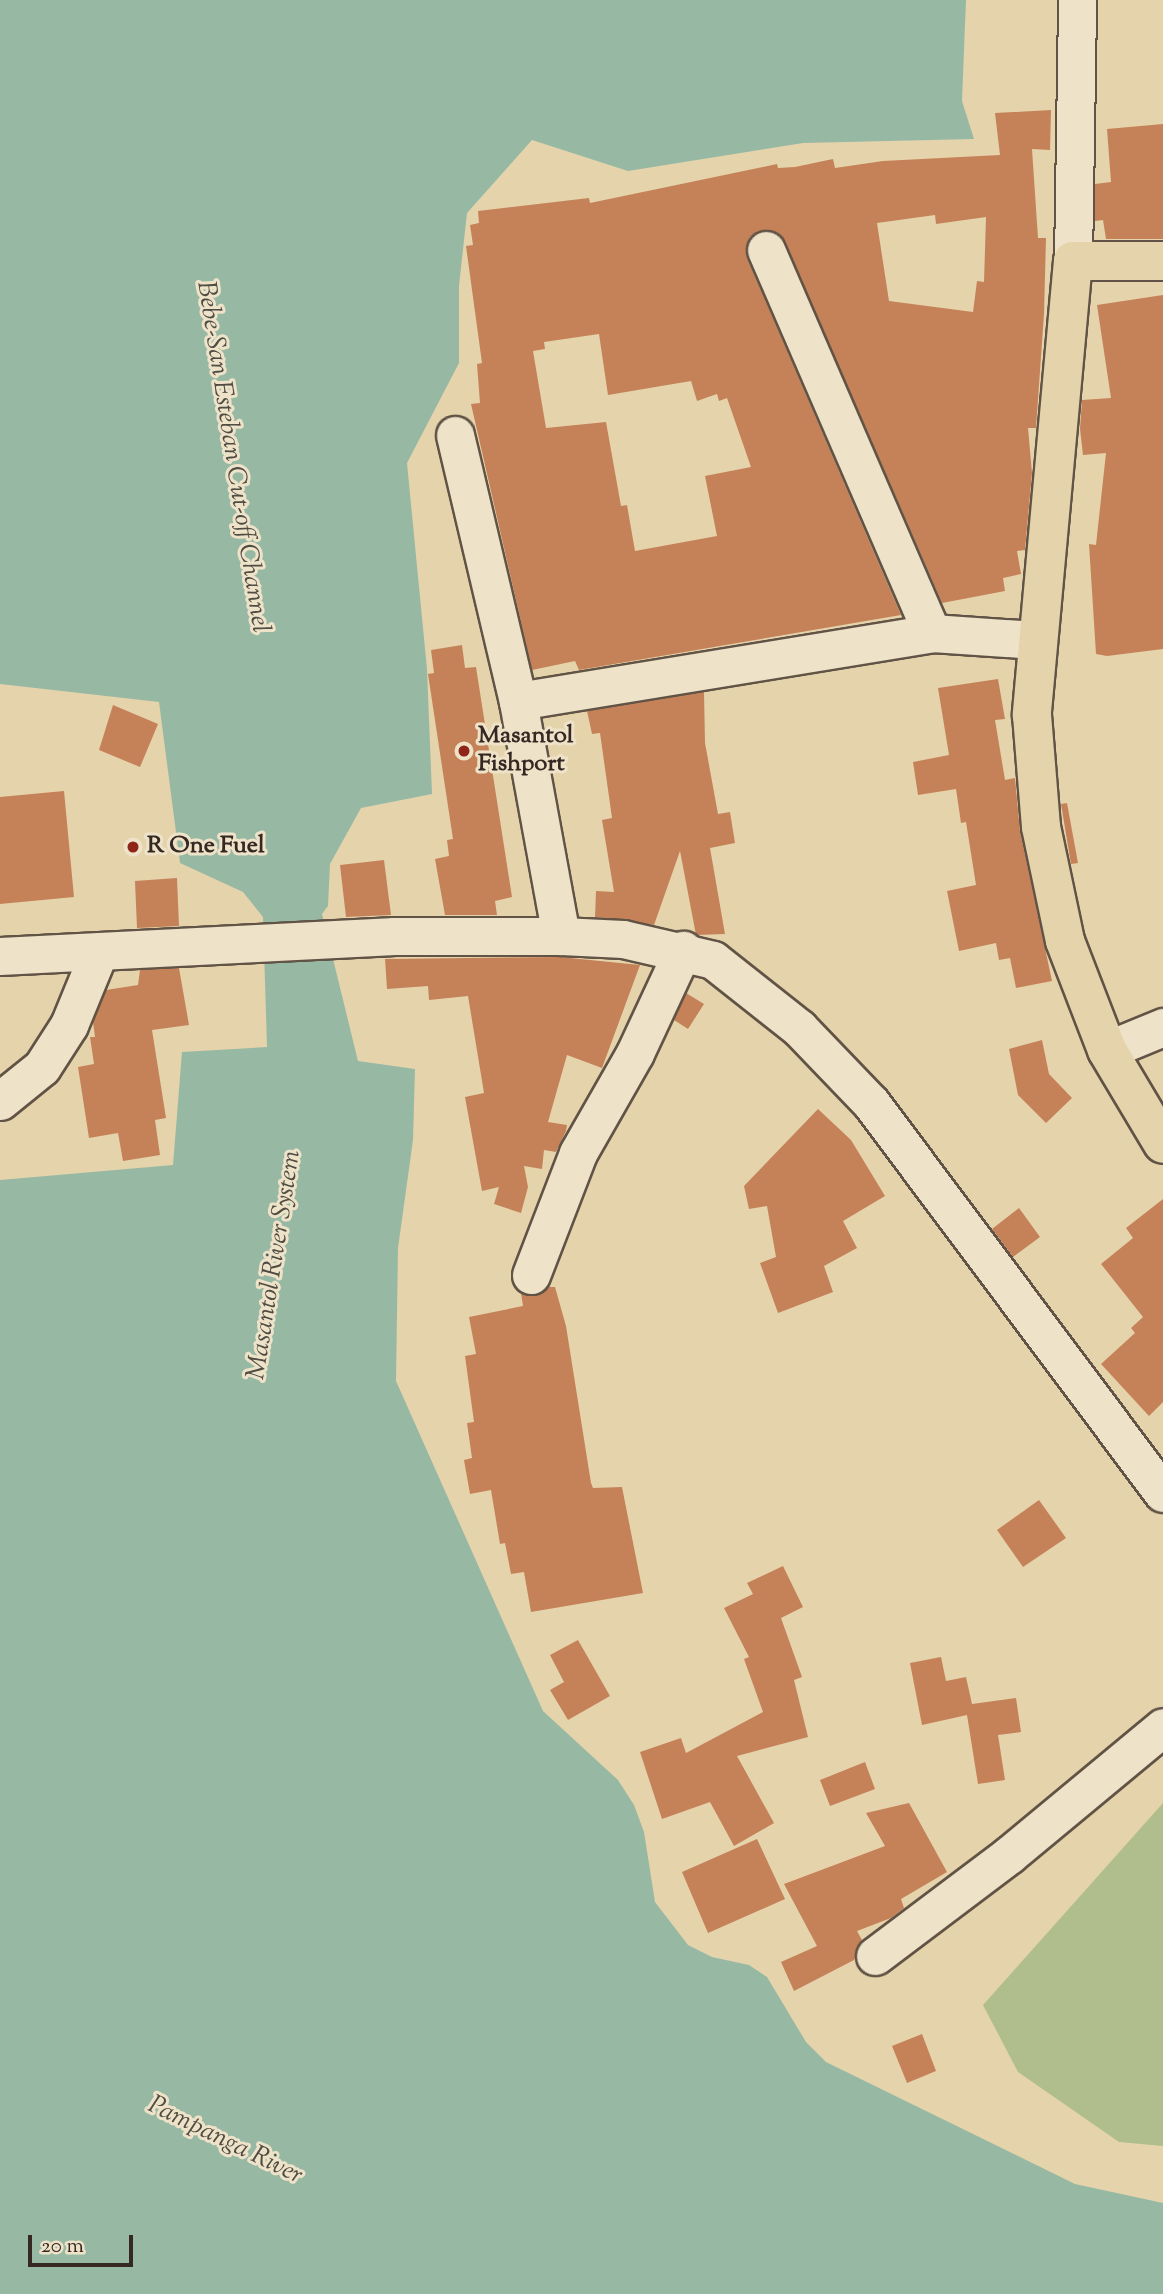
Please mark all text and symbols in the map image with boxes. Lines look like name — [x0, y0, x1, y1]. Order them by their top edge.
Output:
water label: Bebe-San Esteban Cut-off Channel — [189, 279, 275, 635]
place label: Masantol Fishport — [478, 723, 573, 779]
marker: Masantol Fishport — [456, 743, 472, 759]
place label: R One Fuel — [147, 833, 265, 861]
marker: R One Fuel — [125, 839, 141, 855]
water label: Masantol River System — [241, 1148, 309, 1382]
water label: Pampanga River — [143, 2090, 307, 2192]
scale bar — [32, 2220, 136, 2264]
text: 20 m — [41, 2232, 84, 2262]

